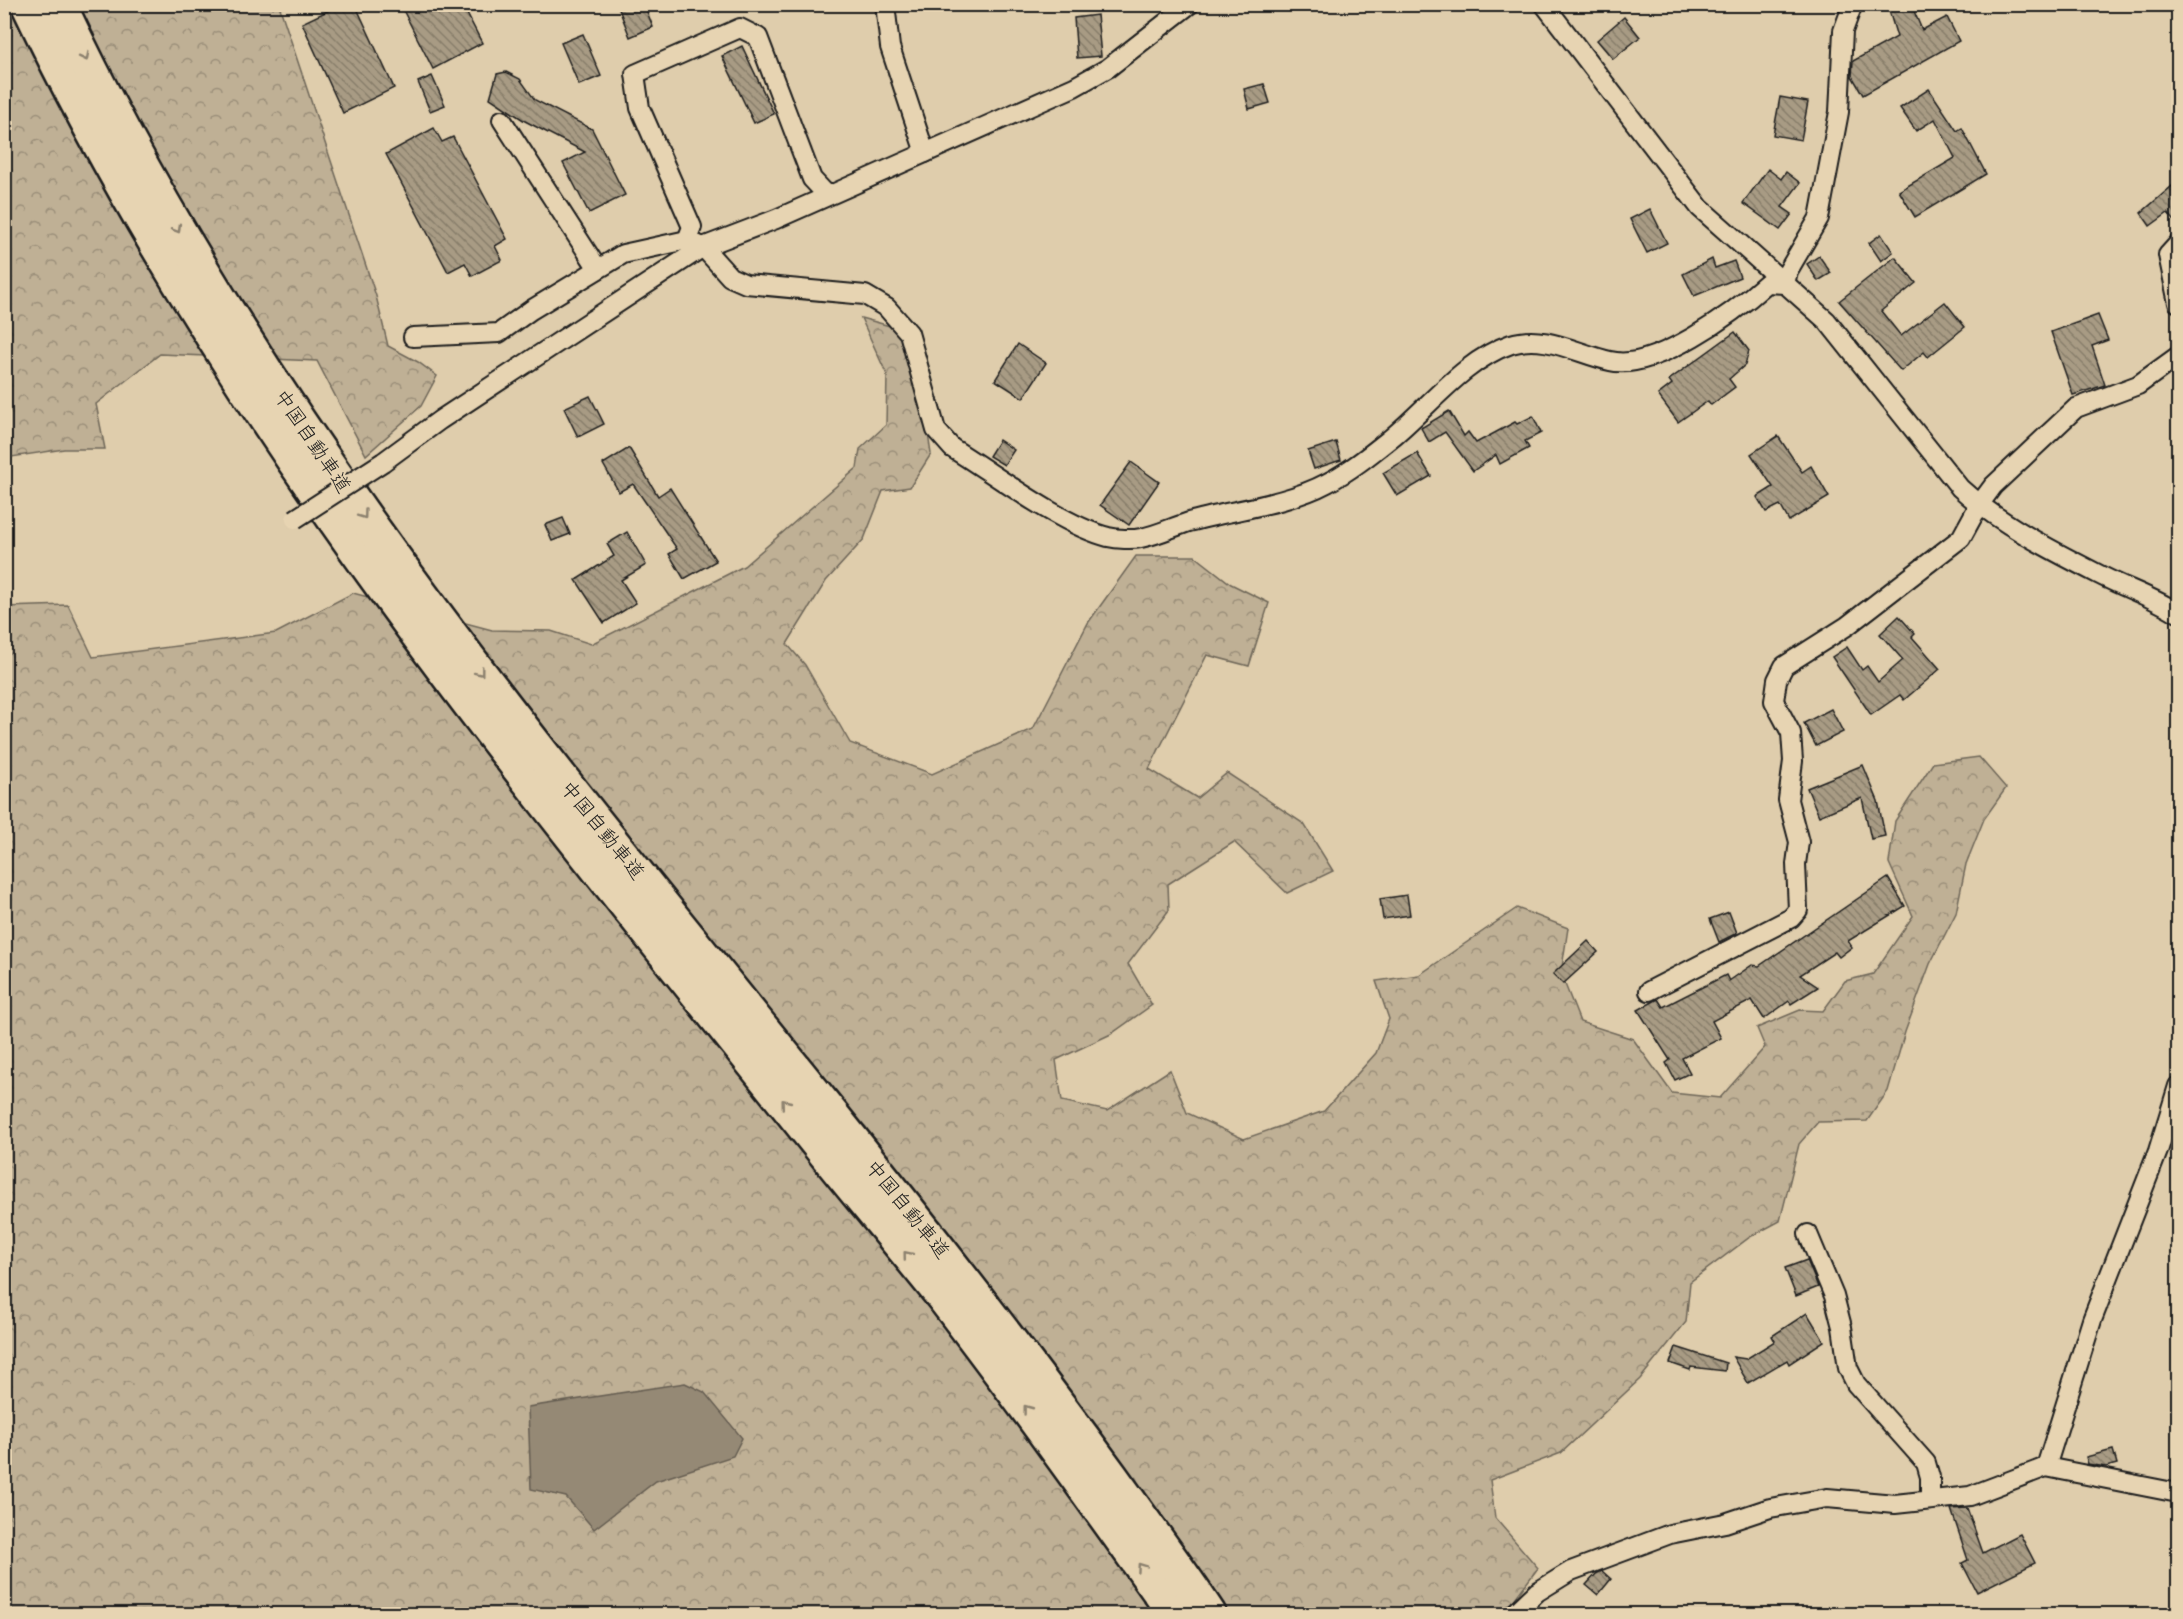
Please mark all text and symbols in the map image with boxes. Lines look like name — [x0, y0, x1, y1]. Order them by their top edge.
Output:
one-way arrow — [78, 51, 89, 61]
one-way arrow — [170, 222, 181, 233]
street label: 中国自動車道 — [269, 384, 357, 497]
one-way arrow — [356, 509, 367, 520]
one-way arrow — [472, 665, 483, 676]
street label: 中国自動車道 — [556, 775, 651, 884]
one-way arrow — [781, 1099, 792, 1110]
street label: 中国自動車道 — [861, 1154, 956, 1263]
one-way arrow — [904, 1250, 915, 1261]
one-way arrow — [1023, 1405, 1034, 1416]
one-way arrow — [1137, 1562, 1148, 1573]

